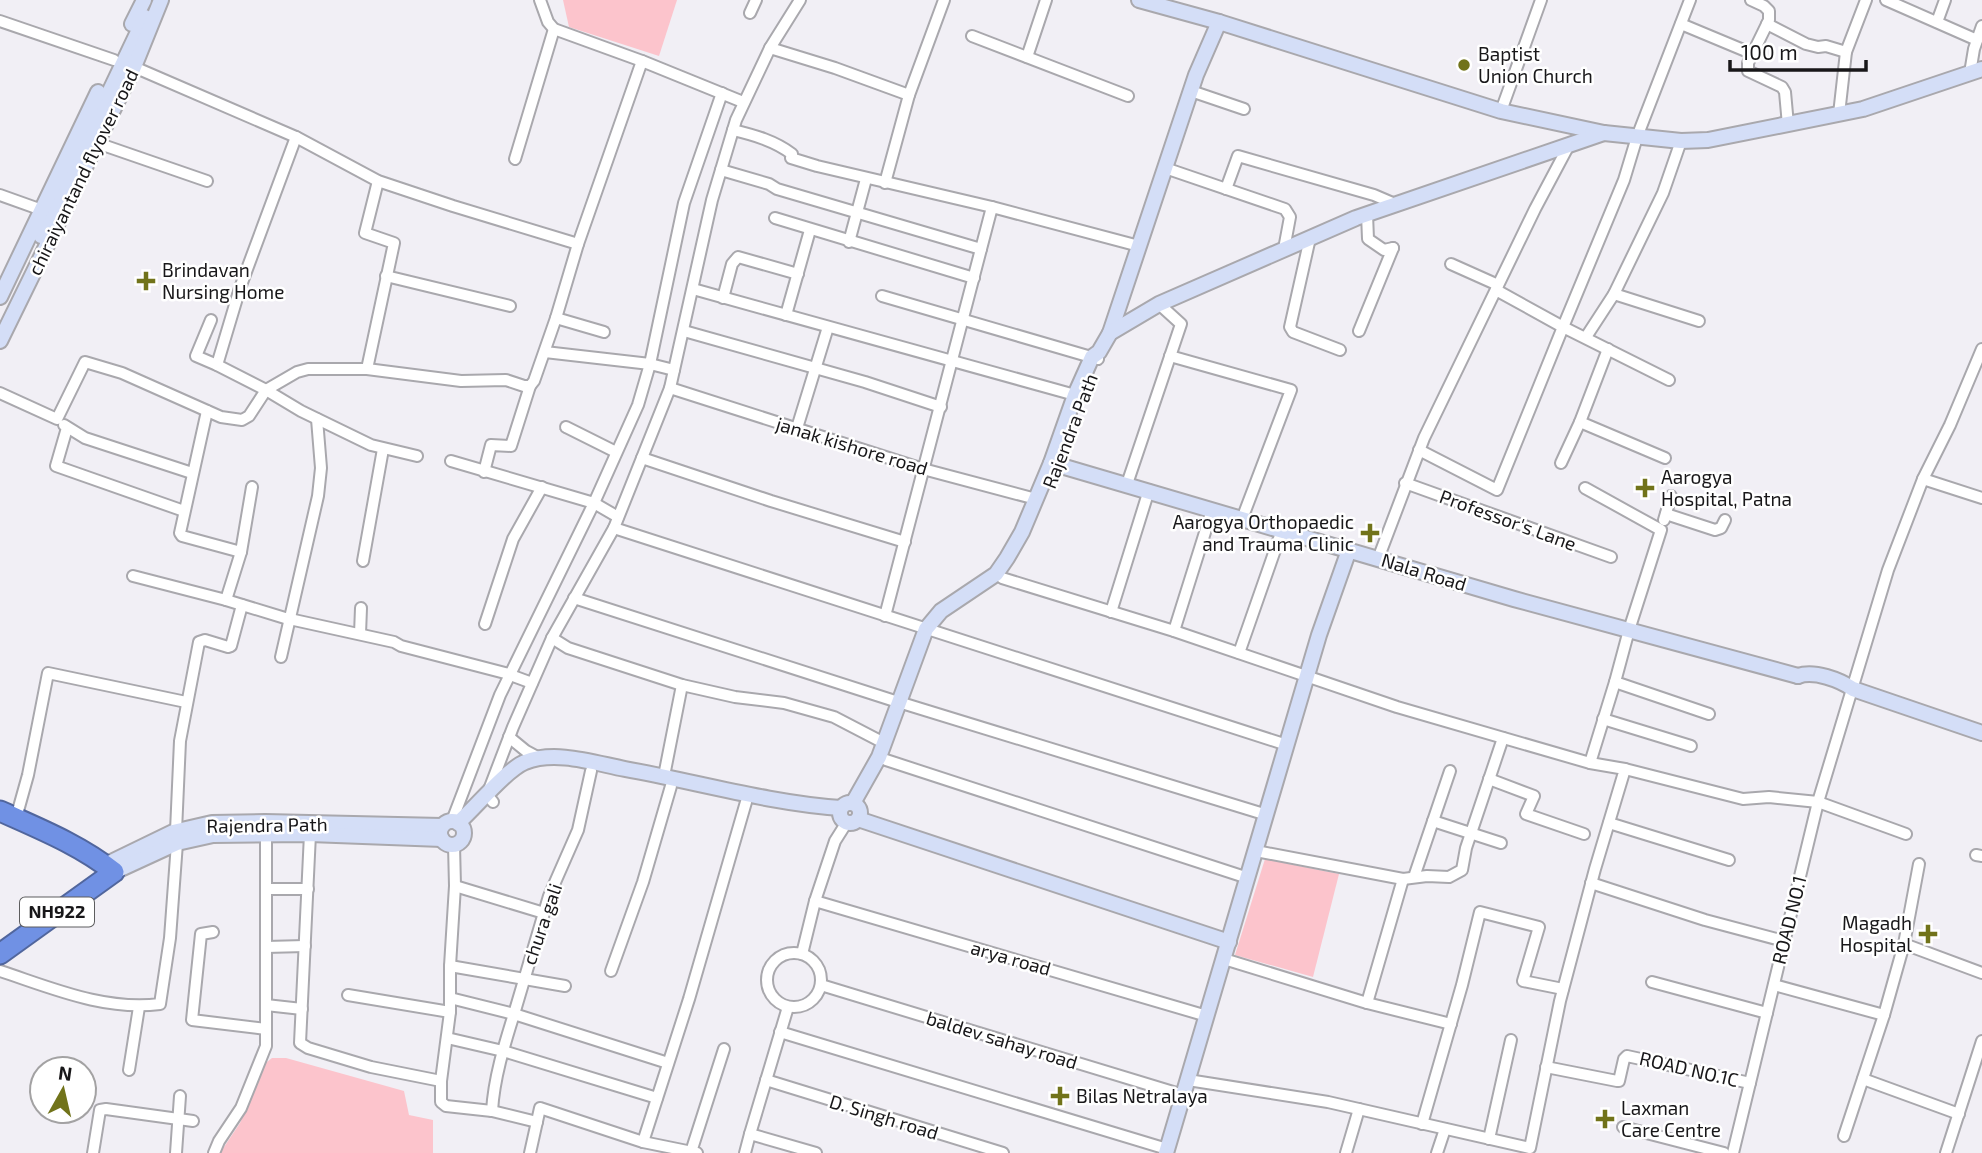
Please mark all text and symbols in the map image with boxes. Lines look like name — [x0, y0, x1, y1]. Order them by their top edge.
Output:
scale bar — [1730, 28, 1867, 72]
text: 100 m — [1741, 39, 1798, 64]
place label: Baptist Union Church — [1478, 42, 1593, 87]
marker: Baptist Union Church — [1456, 57, 1472, 73]
street label: chiraiyantand flyover road — [23, 65, 143, 279]
place label: Brindavan Nursing Home — [162, 258, 284, 303]
marker: Brindavan Nursing Home — [136, 271, 156, 291]
street label: Rajendra Path — [1037, 370, 1102, 492]
street label: janak kishore road — [773, 411, 931, 480]
place label: Aarogya Hospital, Patna — [1661, 465, 1792, 510]
marker: Aarogya Hospital, Patna — [1635, 478, 1655, 498]
street label: Professor's Lane — [1437, 484, 1580, 555]
place label: Aarogya Orthopaedic and Trauma Clinic — [1172, 510, 1354, 555]
marker: Aarogya Orthopaedic and Trauma Clinic — [1360, 523, 1380, 543]
street label: Nala Road — [1379, 548, 1470, 595]
street label: Rajendra Path — [206, 812, 328, 837]
street label: ROAD NO.1 — [1766, 873, 1811, 966]
street label: chura gali — [517, 880, 566, 968]
road number: NH922 — [20, 897, 94, 926]
place label: Magadh Hospital — [1840, 911, 1912, 956]
marker: Magadh Hospital — [1918, 924, 1938, 944]
street label: arya road — [968, 935, 1054, 980]
street label: baldev sahay road — [924, 1006, 1080, 1073]
street label: ROAD NO.1C — [1637, 1046, 1741, 1091]
north arrow — [28, 1055, 98, 1125]
text: N — [57, 1060, 74, 1085]
place label: Bilas Netralaya — [1076, 1084, 1208, 1107]
marker: Bilas Netralaya — [1050, 1086, 1070, 1106]
street label: D. Singh road — [827, 1089, 942, 1144]
place label: Laxman Care Centre — [1621, 1096, 1721, 1141]
marker: Laxman Care Centre — [1595, 1109, 1615, 1129]

